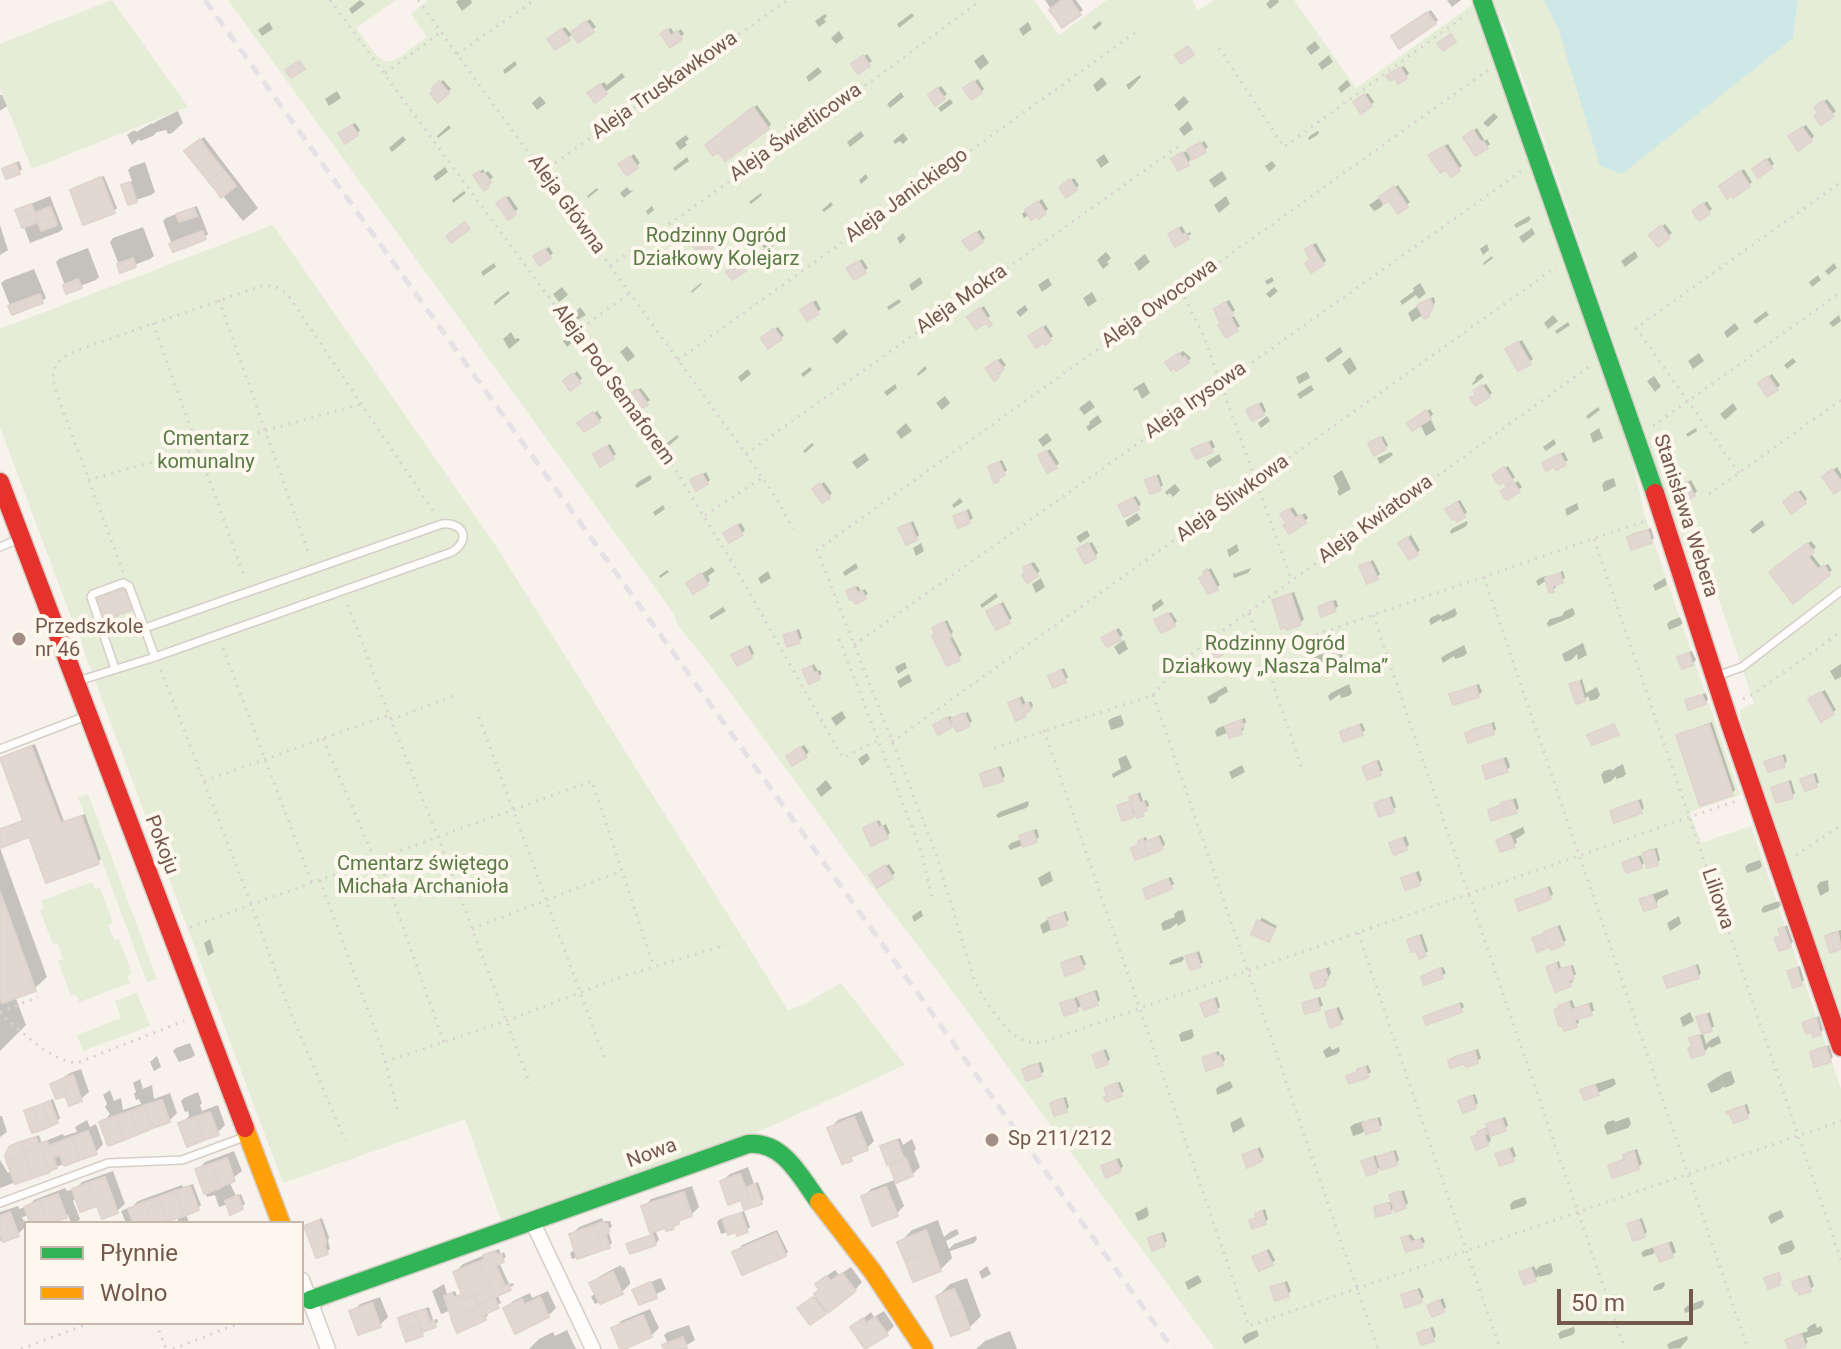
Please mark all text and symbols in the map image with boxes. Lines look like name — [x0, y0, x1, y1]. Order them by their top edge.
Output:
street label: Aleja Truskawkowa — [588, 27, 742, 145]
street label: Aleja Świetlicowa — [725, 79, 867, 187]
street label: Aleja Janickiego — [841, 143, 973, 249]
street label: Aleja Główna — [522, 151, 610, 259]
park label: Rodzinny Ogród Działkowy Kolejarz — [633, 225, 799, 272]
street label: Aleja Owocowa — [1097, 254, 1223, 354]
street label: Aleja Mokra — [912, 260, 1012, 340]
street label: Aleja Pod Semaforem — [546, 300, 680, 470]
street label: Aleja Irysowa — [1141, 357, 1251, 445]
park label: Cmentarz komunalny — [157, 428, 255, 475]
street label: Stanisława Webera — [1647, 432, 1723, 600]
street label: Aleja Śliwkowa — [1172, 450, 1294, 548]
street label: Aleja Kwiatowa — [1314, 470, 1438, 570]
place label: Przedszkole nr 46 — [35, 616, 143, 663]
marker: Przedszkole nr 46 — [10, 630, 28, 648]
park label: Rodzinny Ogród Działkowy „Nasza Palma” — [1162, 633, 1388, 680]
street label: Pokoju — [139, 812, 183, 878]
park label: Cmentarz świętego Michała Archanioła — [337, 853, 509, 900]
street label: Liliowa — [1695, 865, 1739, 933]
place label: Sp 211/212 — [1008, 1128, 1112, 1152]
marker: Sp 211/212 — [983, 1131, 1001, 1149]
street label: Nowa — [624, 1134, 680, 1174]
legend — [24, 1221, 304, 1325]
text: Płynnie — [100, 1239, 178, 1267]
scale bar — [1561, 1273, 1697, 1323]
text: Wolno — [100, 1279, 167, 1307]
text: 50 m — [1571, 1289, 1625, 1317]

